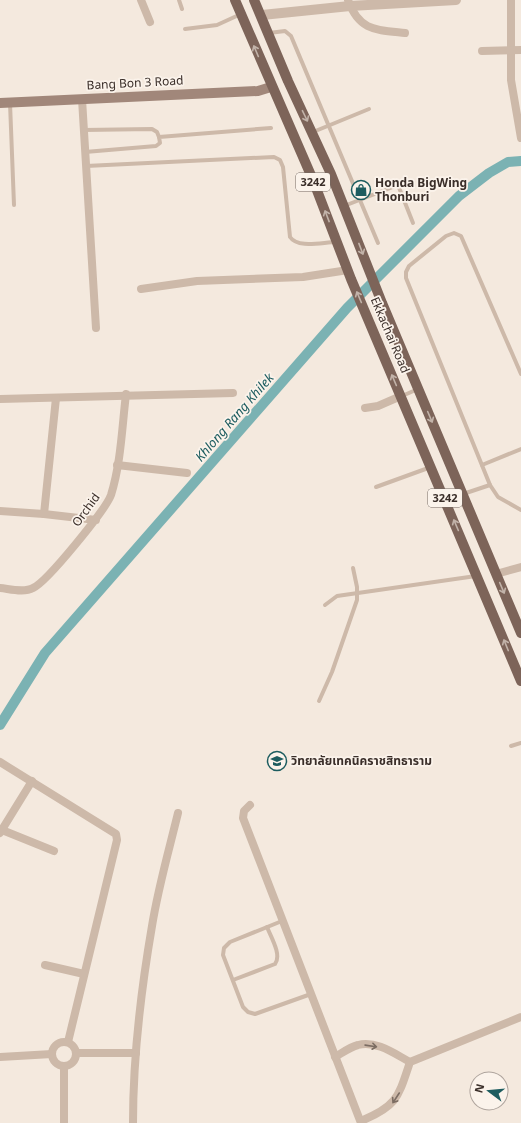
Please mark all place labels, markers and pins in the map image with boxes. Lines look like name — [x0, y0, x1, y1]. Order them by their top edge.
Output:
place label: Honda BigWing Thonburi — [375, 174, 467, 205]
shop icon: Honda BigWing Thonburi — [350, 179, 372, 201]
school or university icon: วิทยาลัยเทคนิคราชสิทธาราม — [266, 750, 288, 772]
place label: วิทยาลัยเทคนิคราชสิทธาราม — [290, 752, 432, 769]

